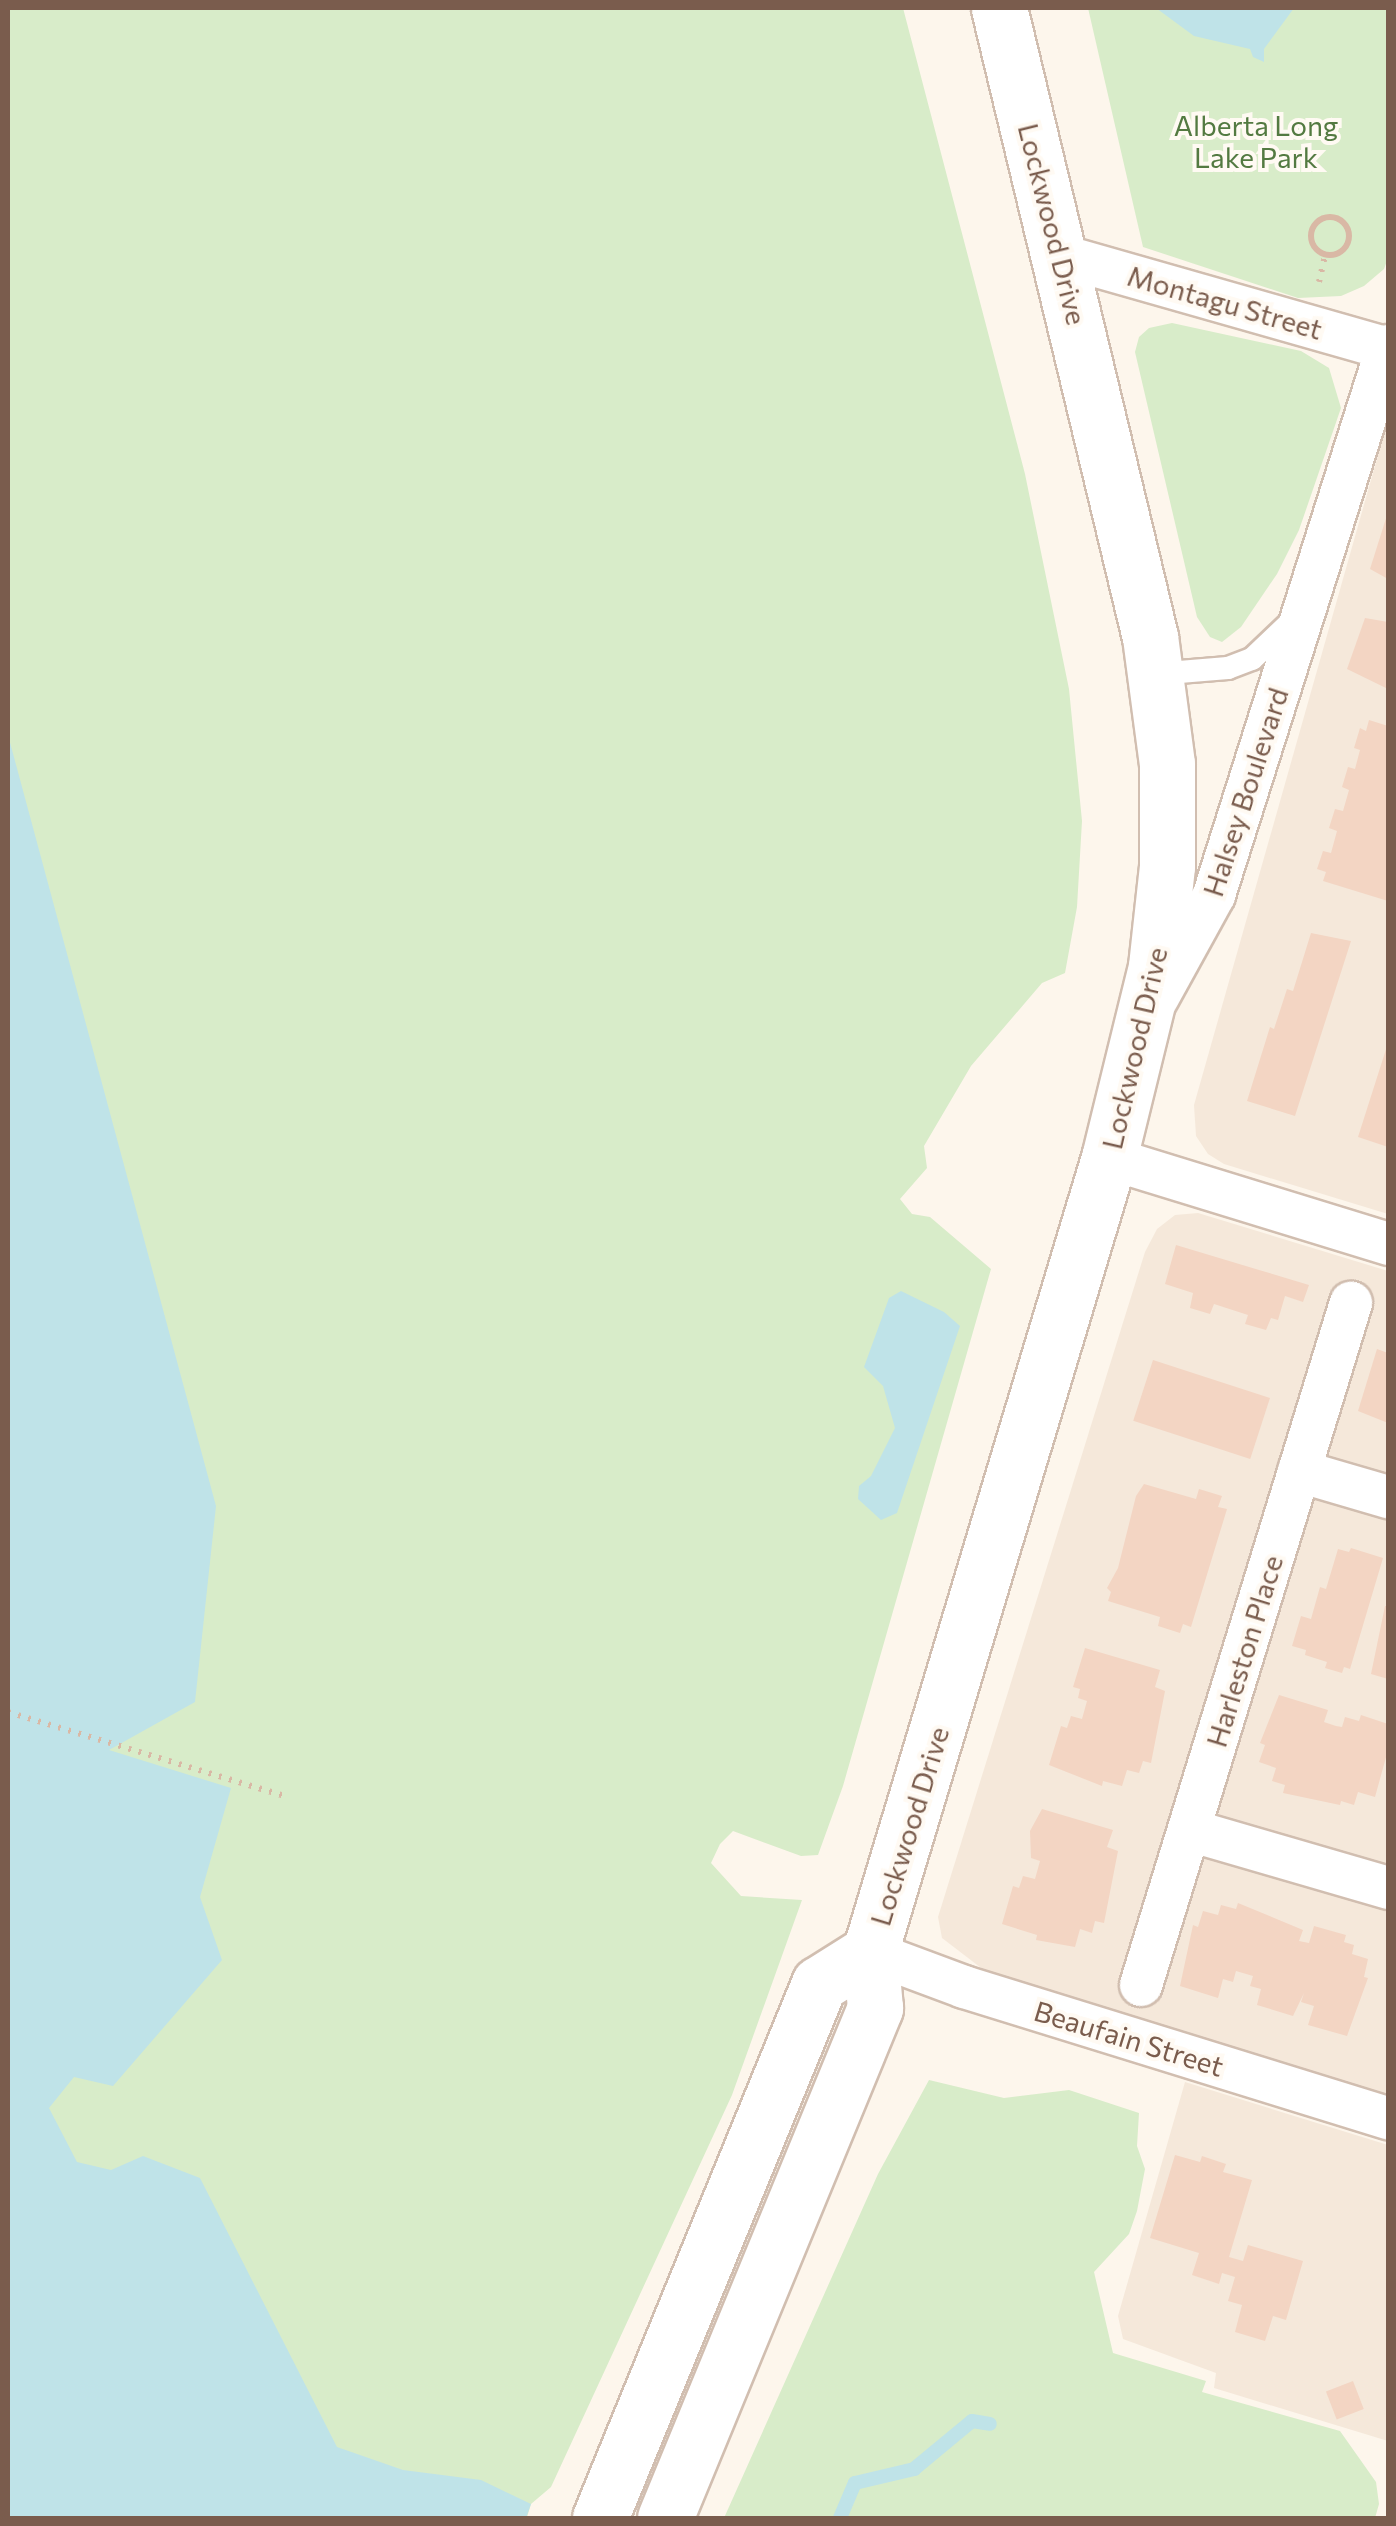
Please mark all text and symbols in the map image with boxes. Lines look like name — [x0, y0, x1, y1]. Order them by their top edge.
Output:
park label: Alberta Long Lake Park — [1174, 108, 1338, 174]
street label: Lockwood Drive — [1012, 120, 1094, 328]
street label: Montagu Street — [1124, 258, 1326, 346]
street label: Halsey Boulevard — [1195, 683, 1295, 901]
street label: Lockwood Drive — [1094, 944, 1174, 1152]
street label: Harleston Place — [1199, 1551, 1289, 1751]
street label: Lockwood Drive — [863, 1722, 955, 1930]
street label: Beaufain Street — [1030, 1993, 1228, 2083]

